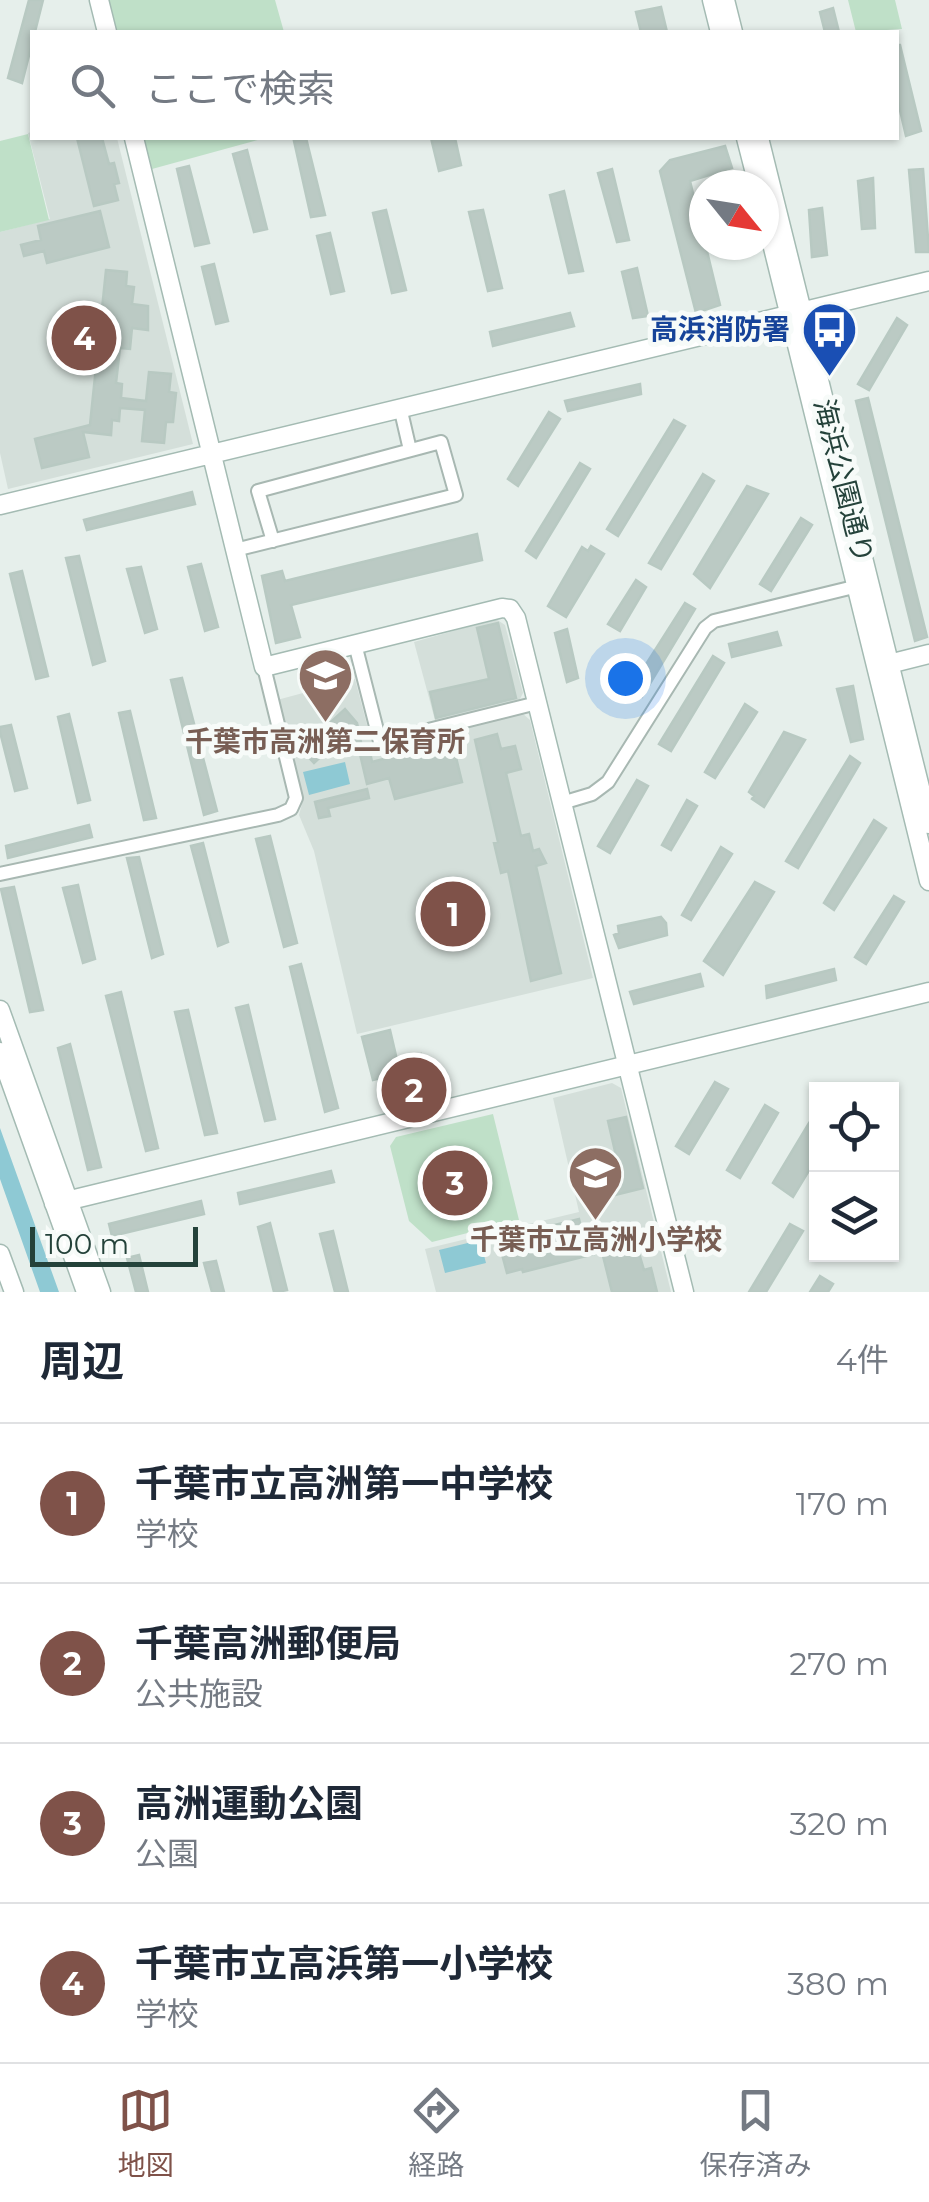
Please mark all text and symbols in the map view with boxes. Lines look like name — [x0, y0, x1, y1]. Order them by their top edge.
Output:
search box — [30, 30, 899, 140]
icon: search — [65, 58, 120, 113]
text: ここで検索 — [145, 65, 335, 112]
north arrow — [689, 170, 779, 260]
bus stop icon: 高浜消防署 — [799, 299, 859, 378]
pin: 4 — [52, 300, 116, 376]
place label: 高浜消防署 — [650, 312, 790, 346]
street label: 海浜公園通り — [807, 395, 881, 567]
school or university icon: 千葉市高洲第二保育所 — [295, 645, 355, 724]
your location — [600, 653, 651, 704]
place label: 千葉市高洲第二保育所 — [185, 724, 465, 758]
pin: 1 — [420, 876, 486, 952]
pin: 2 — [382, 1052, 446, 1128]
map controls — [809, 1082, 899, 1262]
button: locate — [809, 1082, 899, 1172]
school or university icon: 千葉市立高洲小学校 — [566, 1143, 626, 1222]
pin: 3 — [422, 1146, 488, 1220]
button: layers — [809, 1172, 899, 1262]
scale bar — [30, 1222, 198, 1266]
place label: 千葉市立高洲小学校 — [470, 1222, 722, 1256]
text: 100 m — [45, 1227, 129, 1261]
text: 周辺 — [40, 1335, 124, 1387]
text: 4件 — [836, 1340, 889, 1379]
text: 千葉市立高洲第一中学校 — [135, 1460, 553, 1507]
text: 1 — [66, 1484, 79, 1523]
text: 170 m — [796, 1484, 889, 1523]
text: 学校 — [135, 1514, 199, 1553]
text: 千葉高洲郵便局 — [135, 1620, 401, 1667]
text: 2 — [63, 1644, 82, 1683]
text: 270 m — [789, 1644, 889, 1683]
text: 公共施設 — [135, 1674, 263, 1713]
text: 高洲運動公園 — [135, 1780, 363, 1827]
text: 3 — [63, 1804, 82, 1843]
text: 320 m — [789, 1804, 889, 1843]
text: 公園 — [135, 1834, 199, 1873]
text: 千葉市立高浜第一小学校 — [135, 1940, 553, 1987]
text: 4 — [61, 1964, 84, 2003]
text: 380 m — [787, 1964, 889, 2003]
text: 学校 — [135, 1994, 199, 2033]
tab: 地図 — [117, 2083, 174, 2183]
tab: 経路 — [408, 2083, 465, 2183]
tab: 保存済み — [699, 2083, 812, 2183]

